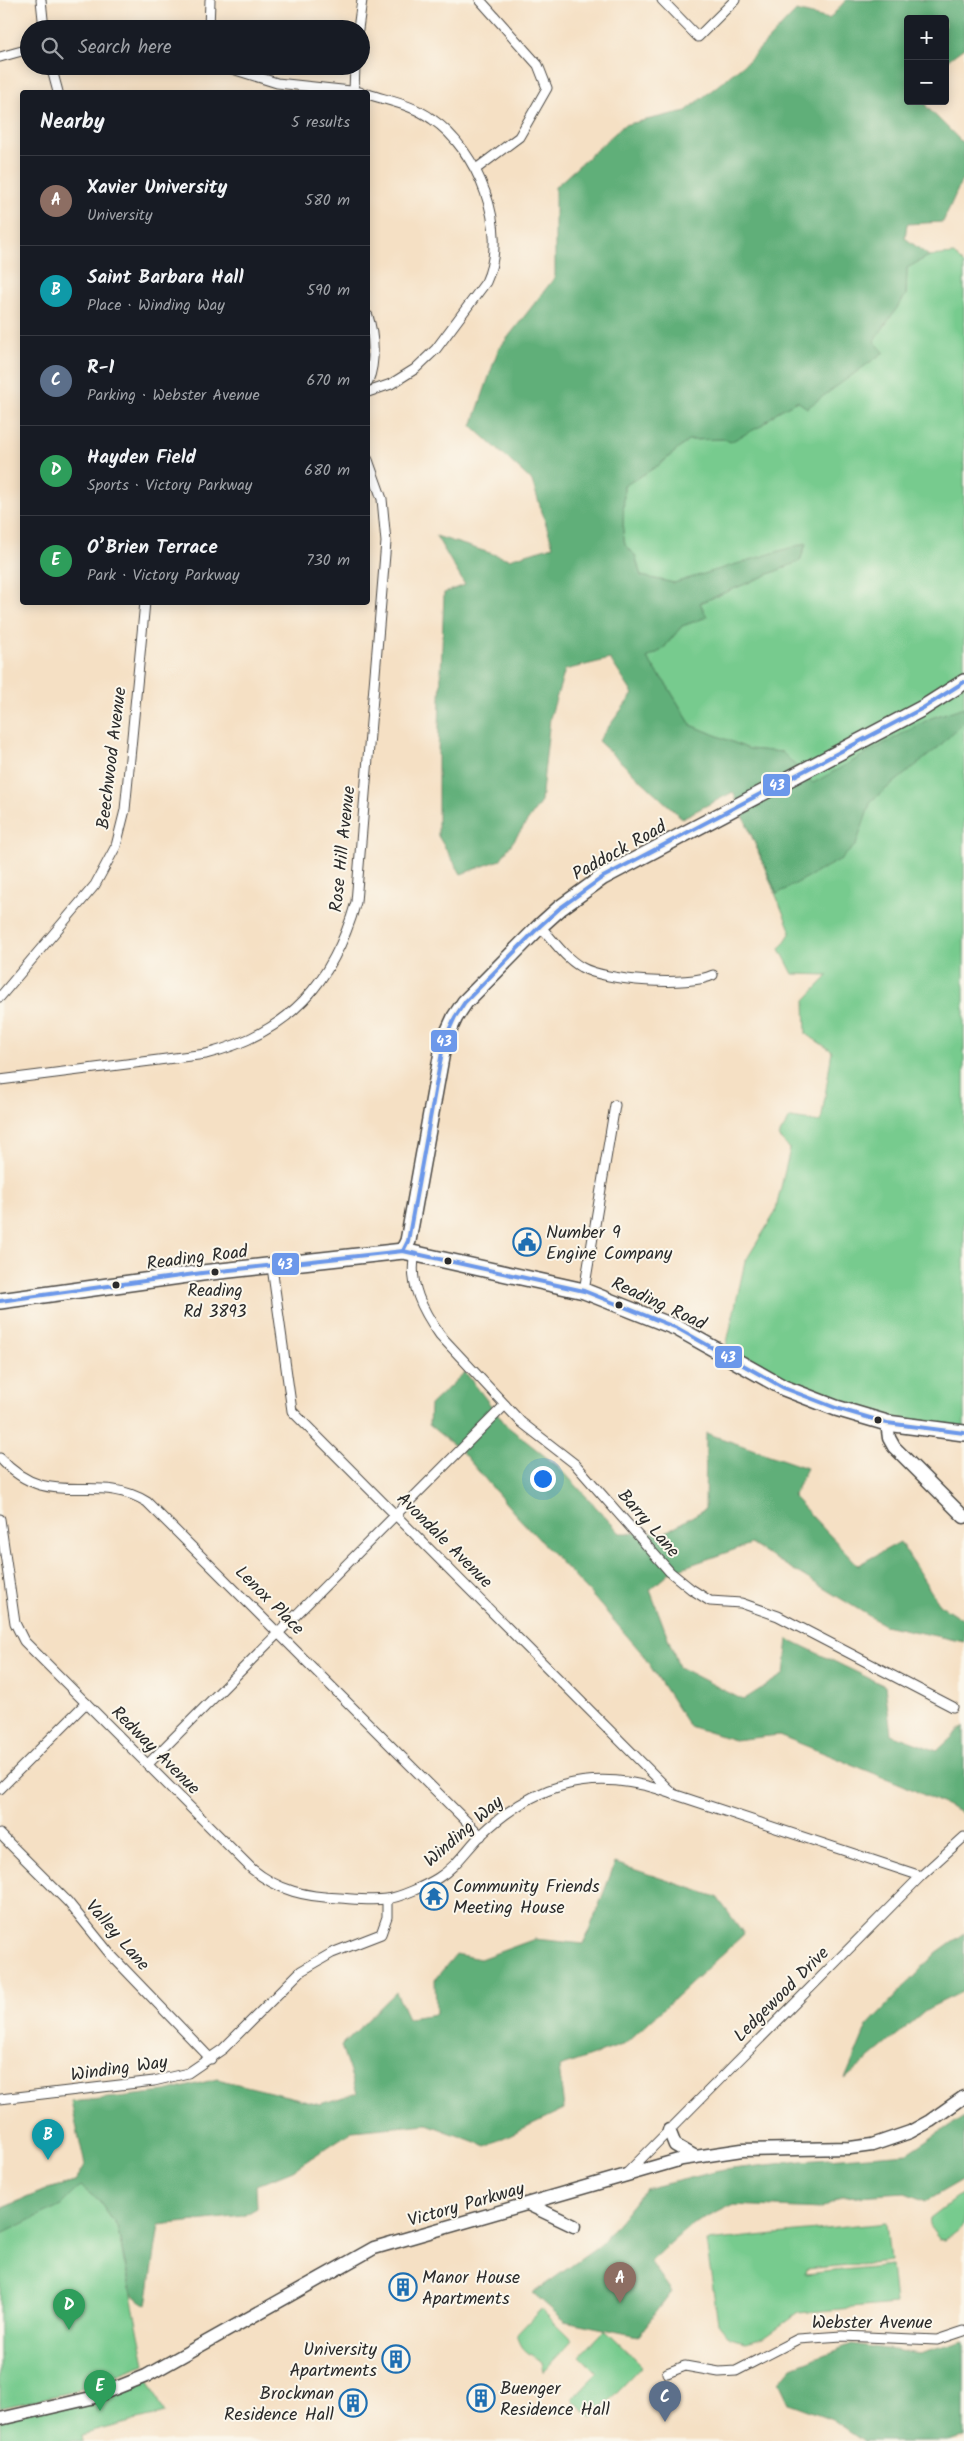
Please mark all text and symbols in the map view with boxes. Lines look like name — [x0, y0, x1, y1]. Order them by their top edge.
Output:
map controls — [904, 15, 949, 105]
button: + — [904, 15, 949, 60]
search box — [20, 20, 370, 75]
text: Search here — [78, 33, 172, 63]
icon: search — [38, 34, 66, 62]
button: − — [904, 60, 949, 105]
text: Nearby — [40, 106, 105, 139]
text: 5 results — [291, 110, 350, 135]
text: Xavier University — [87, 173, 227, 203]
text: A — [51, 188, 61, 213]
text: 580 m — [305, 188, 350, 213]
text: University — [87, 203, 152, 228]
text: Saint Barbara Hall — [87, 263, 243, 293]
text: B — [51, 278, 61, 303]
text: 590 m — [306, 278, 350, 303]
text: Place · Winding Way — [87, 293, 225, 318]
text: R-1 — [87, 353, 114, 383]
text: C — [51, 368, 61, 393]
text: 670 m — [307, 368, 350, 393]
text: Parking · Webster Avenue — [87, 383, 260, 408]
text: Hayden Field — [87, 443, 196, 473]
text: D — [51, 458, 61, 483]
text: 680 m — [304, 458, 350, 483]
text: Sports · Victory Parkway — [87, 473, 252, 498]
text: O’Brien Terrace — [87, 533, 218, 563]
text: E — [52, 548, 60, 573]
text: 730 m — [306, 548, 350, 573]
text: Park · Victory Parkway — [87, 563, 239, 588]
street label: Beechwood Avenue — [89, 685, 136, 831]
line badge: 43 — [762, 773, 791, 797]
text: 43 — [769, 775, 785, 797]
street label: Rose Hill Avenue — [322, 784, 365, 914]
street label: Paddock Road — [567, 813, 673, 889]
line badge: 43 — [430, 1029, 458, 1053]
text: 43 — [436, 1031, 452, 1053]
place label: Number 9 Engine Company — [546, 1219, 673, 1269]
public building icon: Number 9 Engine Company — [512, 1227, 542, 1257]
street label: Reading Road — [145, 1238, 250, 1279]
line badge: 43 — [271, 1252, 300, 1276]
text: 43 — [277, 1254, 293, 1276]
unlabelled marker — [443, 1256, 453, 1266]
marker: Reading Rd 3893 — [210, 1267, 220, 1277]
street label: Reading Road — [606, 1270, 712, 1339]
place label: Reading Rd 3893 — [183, 1278, 247, 1326]
unlabelled marker — [111, 1280, 121, 1290]
unlabelled marker — [614, 1300, 624, 1310]
line badge: 43 — [714, 1345, 743, 1369]
text: 43 — [720, 1347, 736, 1369]
unlabelled marker — [873, 1415, 883, 1425]
your location — [530, 1466, 556, 1492]
street label: Barry Lane — [610, 1483, 686, 1565]
street label: Avondale Avenue — [389, 1486, 499, 1596]
street label: Lenox Place — [227, 1559, 311, 1643]
street label: Redway Avenue — [103, 1700, 206, 1803]
street label: Winding Way — [418, 1789, 511, 1875]
place label: Community Friends Meeting House — [453, 1873, 600, 1923]
temple icon: Community Friends Meeting House — [419, 1881, 449, 1911]
street label: Valley Lane — [78, 1894, 156, 1978]
street label: Ledgewood Drive — [727, 1940, 837, 2050]
street label: Winding Way — [69, 2048, 170, 2091]
pin: B — [32, 2119, 64, 2160]
street label: Victory Parkway — [405, 2175, 529, 2236]
pin: A — [604, 2262, 636, 2303]
place label: Manor House Apartments — [422, 2264, 520, 2314]
building icon: Manor House Apartments — [388, 2272, 418, 2302]
pin: D — [53, 2289, 85, 2330]
street label: Webster Avenue — [812, 2309, 932, 2338]
place label: University Apartments — [289, 2336, 378, 2386]
building icon: University Apartments — [381, 2344, 411, 2374]
pin: E — [84, 2370, 116, 2411]
place label: Buenger Residence Hall — [500, 2375, 610, 2425]
place label: Brockman Residence Hall — [224, 2380, 335, 2430]
pin: C — [649, 2381, 681, 2422]
building icon: Buenger Residence Hall — [466, 2383, 496, 2413]
building icon: Brockman Residence Hall — [338, 2388, 368, 2418]

